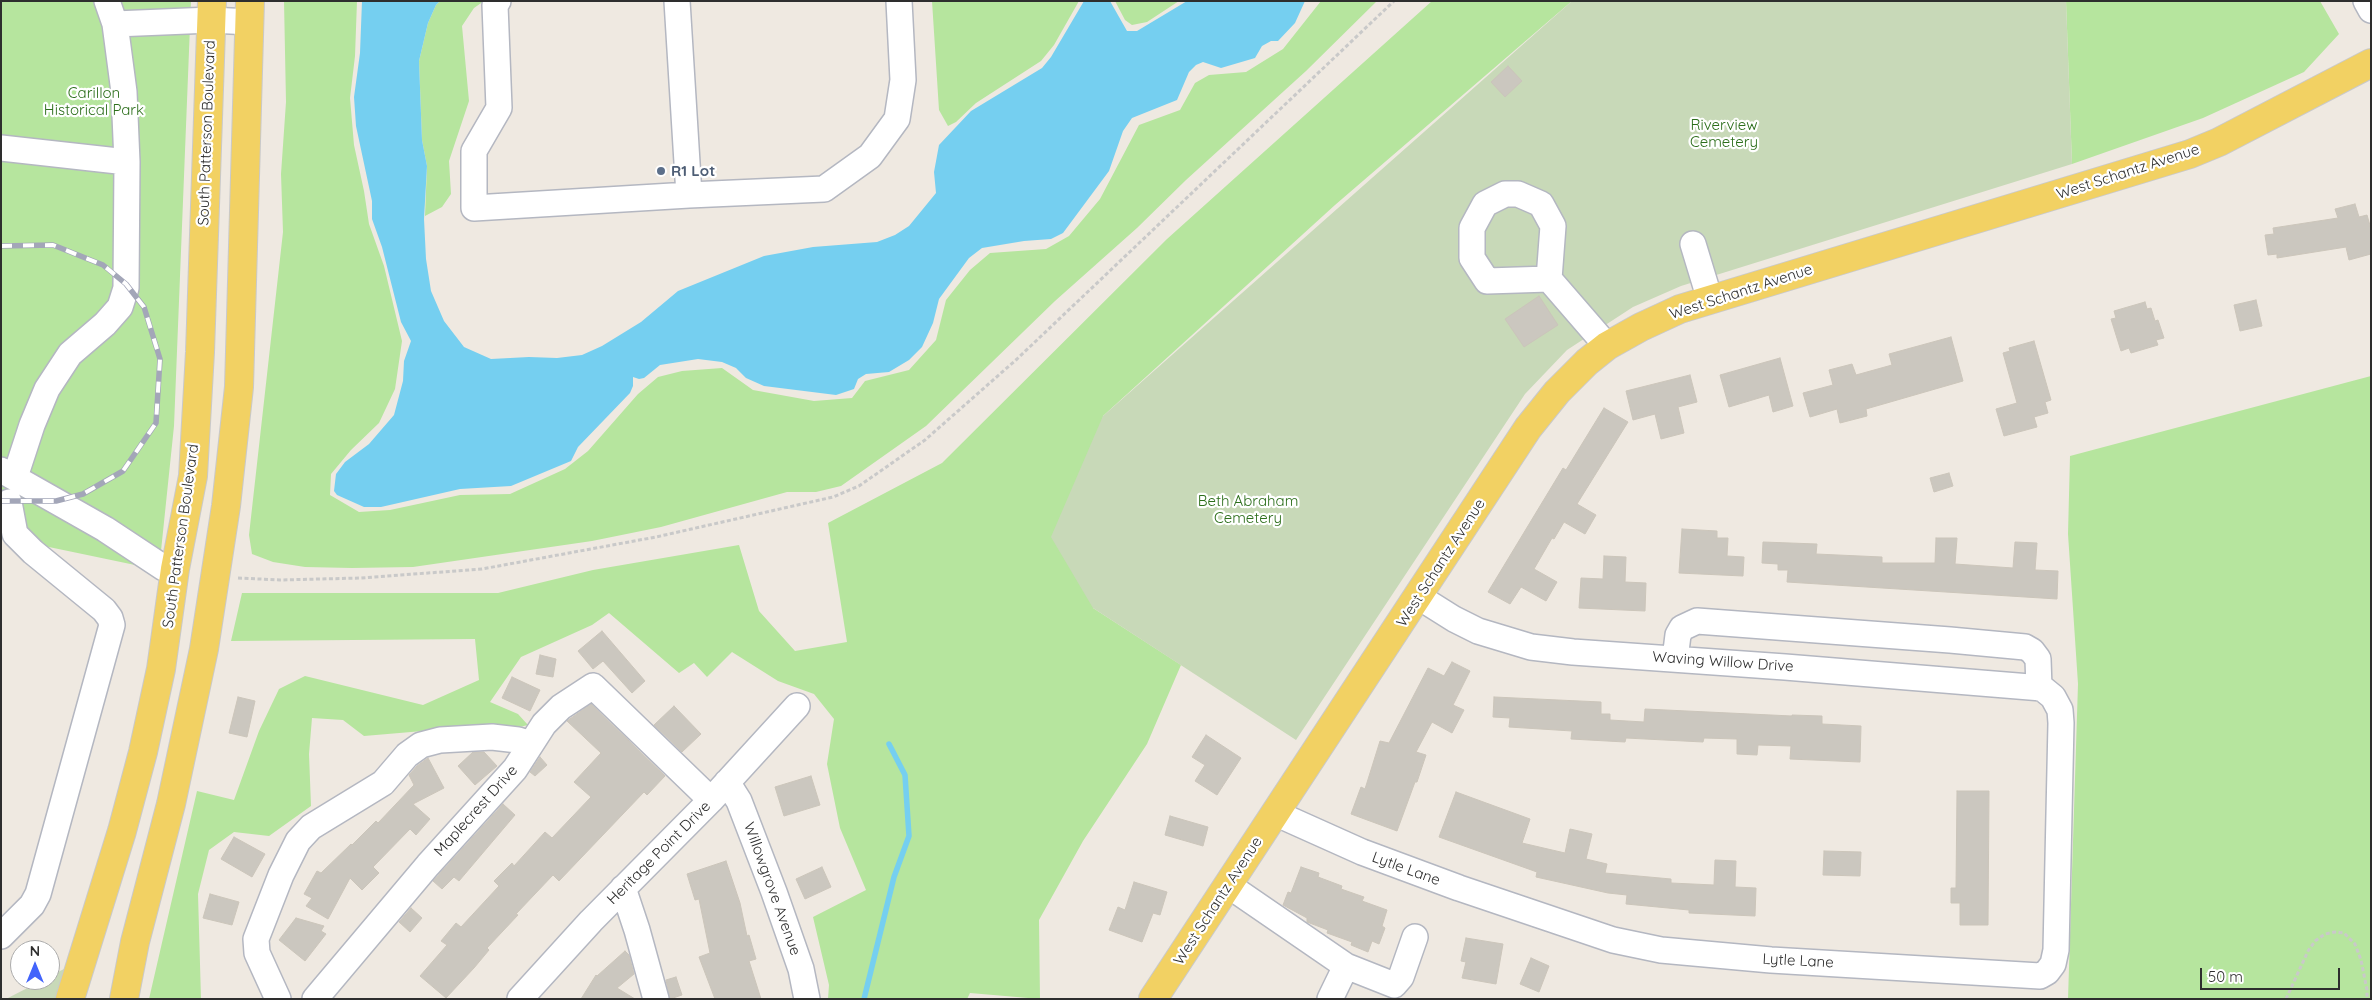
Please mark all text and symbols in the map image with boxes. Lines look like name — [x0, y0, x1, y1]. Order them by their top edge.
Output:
street label: South Patterson Boulevard — [195, 40, 219, 226]
park label: Carillon Historical Park — [44, 84, 144, 119]
park label: Riverview Cemetery — [1690, 116, 1758, 151]
street label: West Schantz Avenue — [2054, 140, 2202, 204]
place label: R1 Lot — [671, 162, 715, 180]
marker: R1 Lot — [655, 165, 667, 177]
street label: West Schantz Avenue — [1667, 260, 1815, 324]
street label: South Patterson Boulevard — [159, 443, 203, 629]
park label: Beth Abraham Cemetery — [1198, 492, 1298, 527]
street label: West Schantz Avenue — [1393, 496, 1489, 630]
street label: Waving Willow Drive — [1652, 648, 1794, 676]
street label: Maplecrest Drive — [430, 762, 522, 860]
street label: Heritage Point Drive — [603, 797, 715, 909]
street label: Willowgrove Avenue — [740, 820, 804, 958]
street label: West Schantz Avenue — [1170, 834, 1266, 968]
street label: Lytle Lane — [1369, 848, 1443, 890]
north arrow — [10, 940, 60, 990]
text: N — [30, 942, 40, 960]
street label: Lytle Lane — [1762, 950, 1834, 972]
scale bar — [2202, 958, 2342, 990]
text: 50 m — [2208, 967, 2243, 986]

